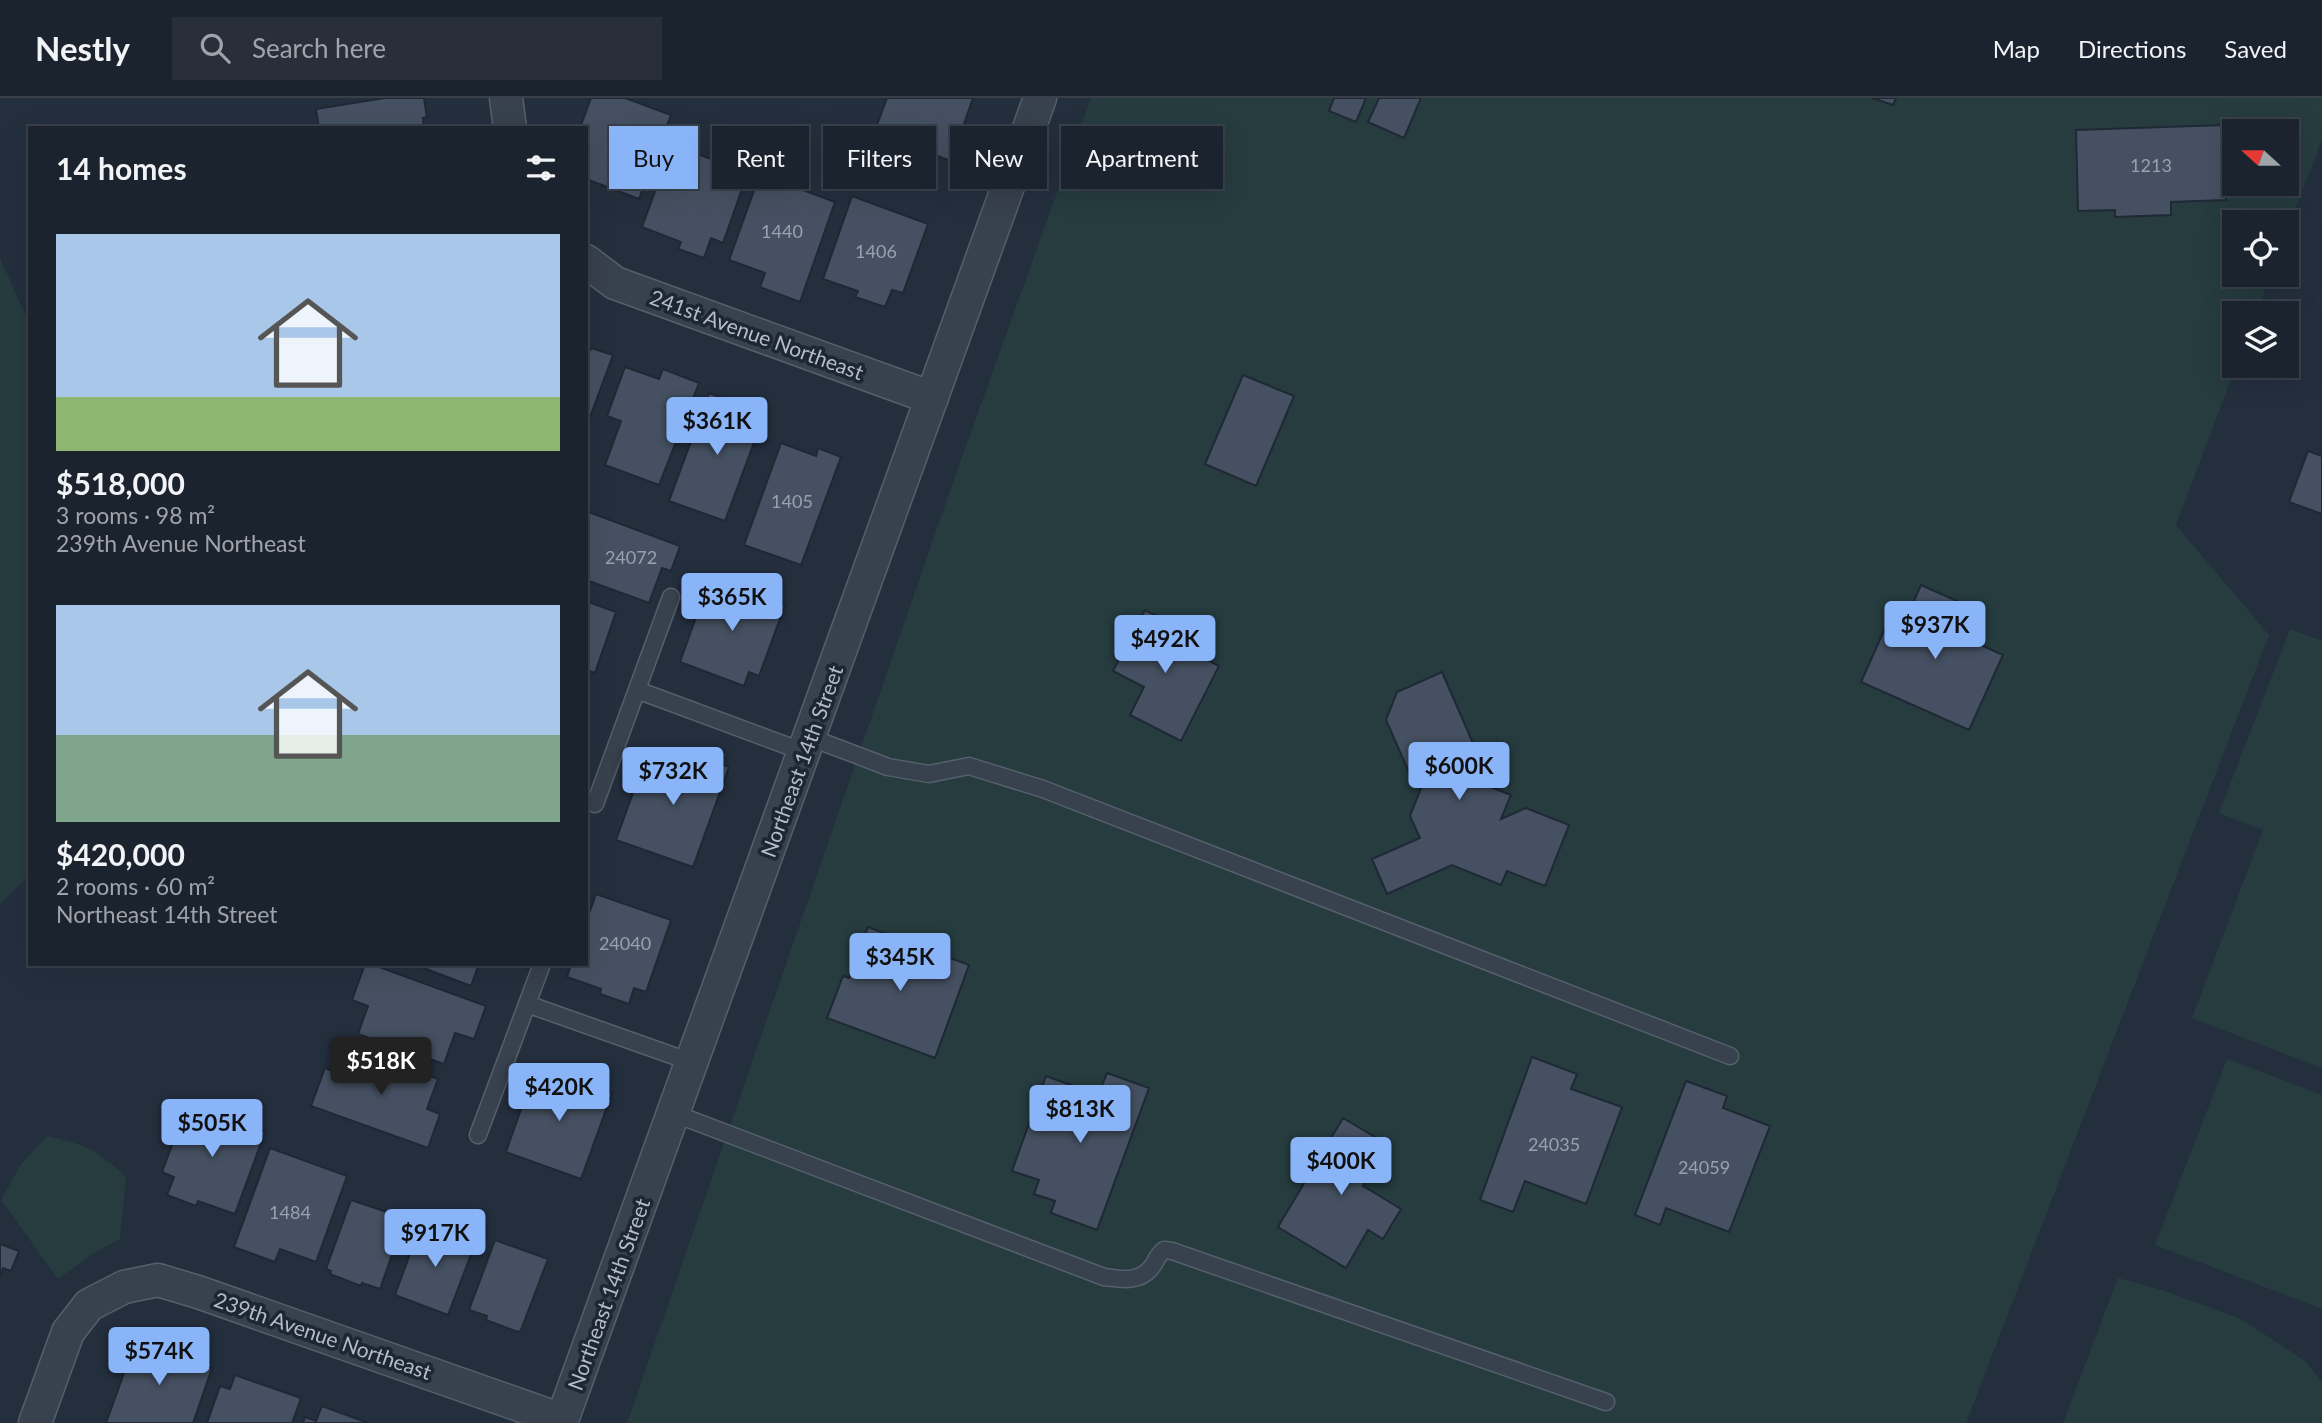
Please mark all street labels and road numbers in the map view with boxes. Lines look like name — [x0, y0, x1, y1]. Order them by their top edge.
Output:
street label: 241st Avenue Northeast — [647, 284, 868, 384]
street label: Northeast 14th Street — [755, 661, 848, 860]
street label: Northeast 14th Street — [562, 1194, 655, 1393]
street label: 239th Avenue Northeast — [211, 1286, 435, 1384]

